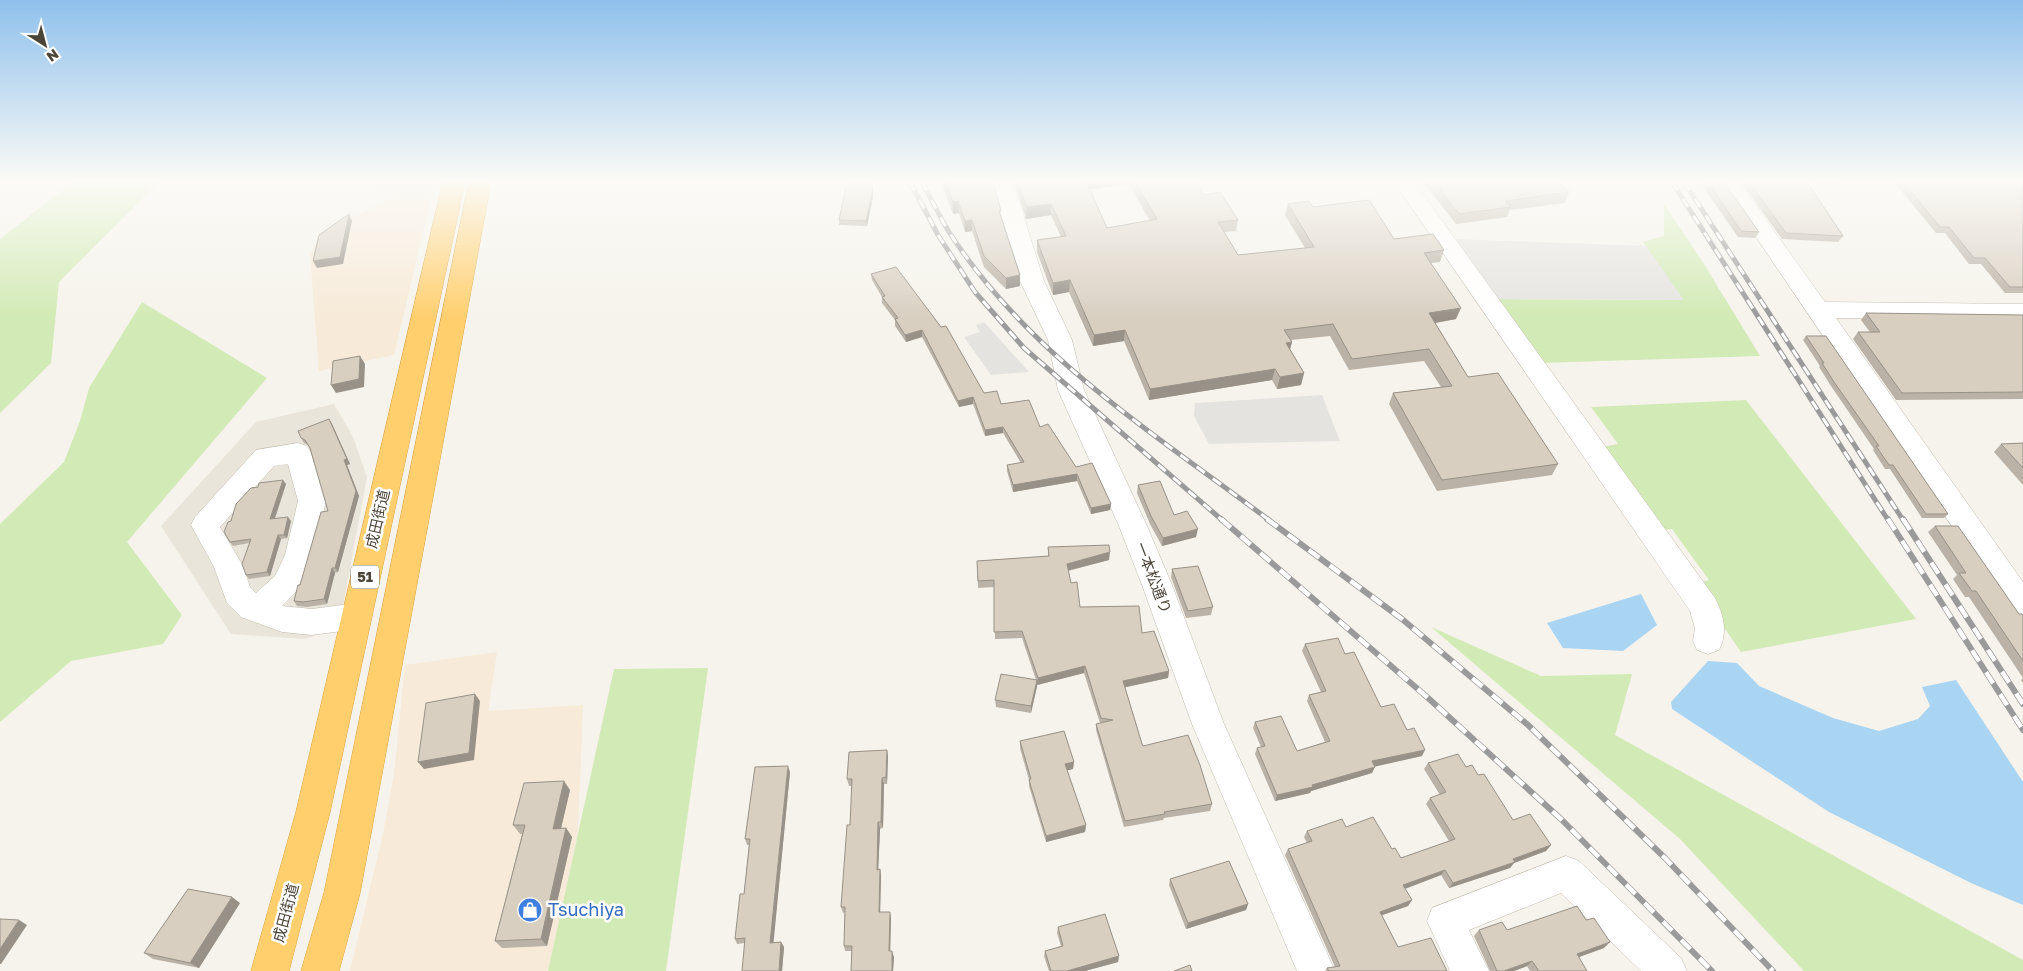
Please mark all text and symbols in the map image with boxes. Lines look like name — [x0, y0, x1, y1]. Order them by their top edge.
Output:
north arrow — [20, 20, 70, 70]
text: N — [44, 46, 62, 66]
street label: 成田街道 — [362, 488, 393, 550]
street label: 一本松通り — [1132, 539, 1176, 616]
road number: 51 — [351, 566, 379, 588]
street label: 成田街道 — [269, 881, 301, 944]
shop icon: Tsuchiya — [517, 897, 543, 923]
place label: Tsuchiya — [548, 898, 624, 920]

